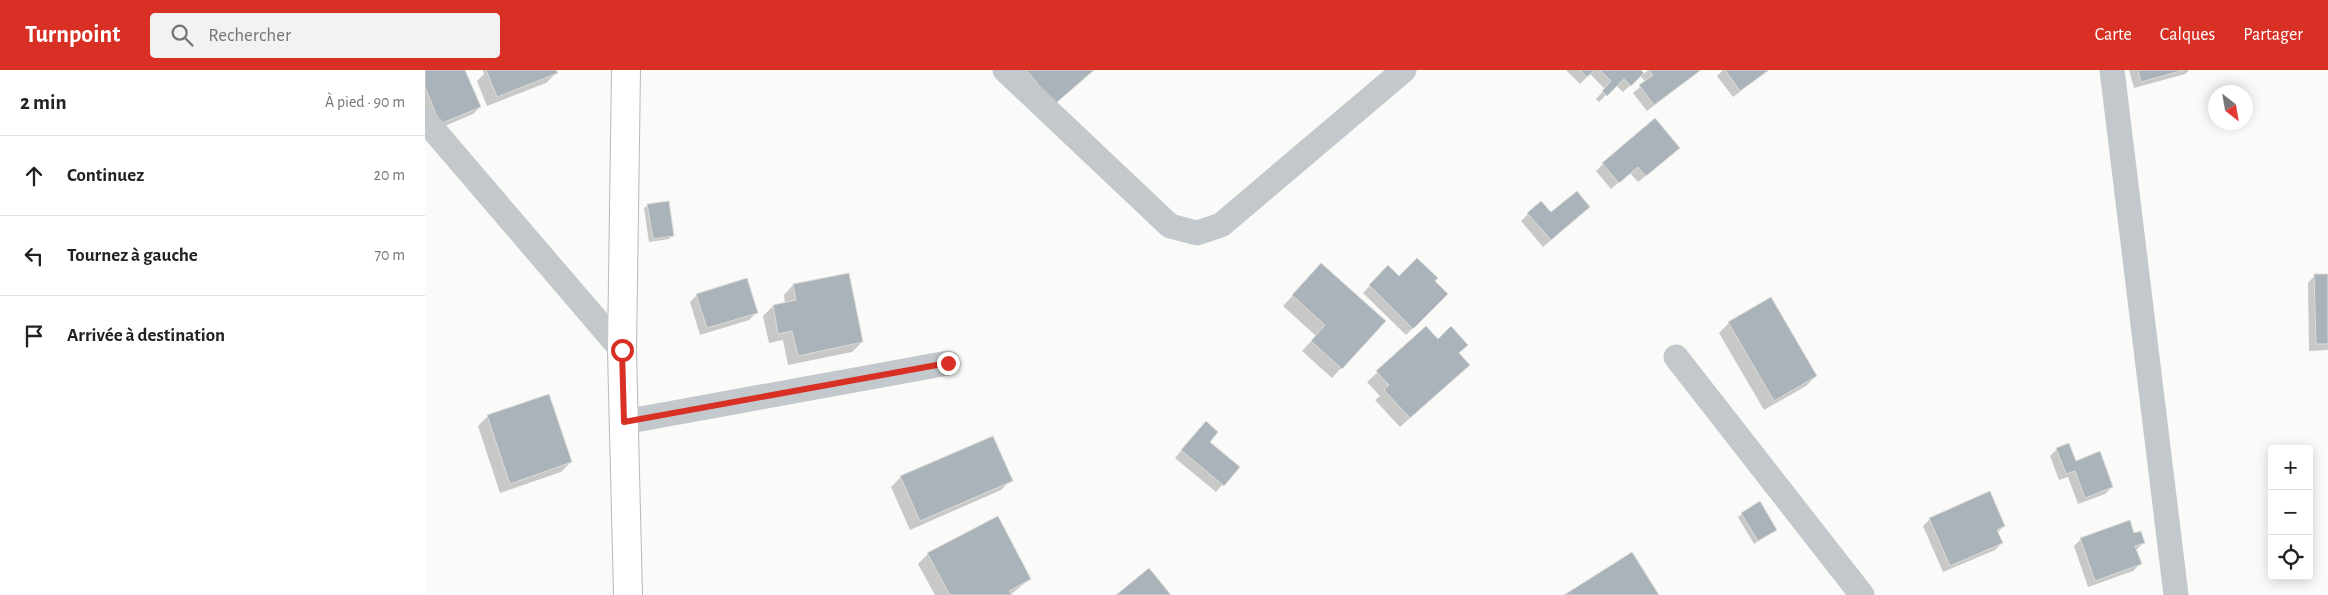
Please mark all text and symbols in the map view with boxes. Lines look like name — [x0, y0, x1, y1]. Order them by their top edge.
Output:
search box — [150, 13, 500, 58]
icon: search — [168, 21, 196, 49]
text: Turnpoint — [25, 23, 120, 47]
text: Rechercher — [208, 26, 291, 45]
text: Carte — [2095, 26, 2132, 44]
text: Calques — [2160, 26, 2215, 44]
text: Partager — [2243, 26, 2303, 44]
north arrow — [2208, 85, 2253, 130]
text: 2 min — [20, 92, 67, 113]
text: À pied · 90 m — [325, 94, 405, 110]
icon: ahead — [20, 162, 48, 190]
text: Continuez — [67, 166, 144, 185]
text: 20 m — [374, 167, 405, 183]
icon: left — [20, 242, 48, 270]
text: Tournez à gauche — [67, 246, 198, 265]
text: 70 m — [374, 247, 405, 263]
icon: arrive — [20, 322, 48, 350]
text: Arrivée à destination — [67, 326, 225, 345]
route start — [611, 339, 634, 362]
route end — [937, 352, 960, 375]
map controls — [2268, 445, 2313, 580]
button: + — [2268, 445, 2313, 490]
button: − — [2268, 490, 2313, 535]
button: locate — [2268, 535, 2313, 580]

